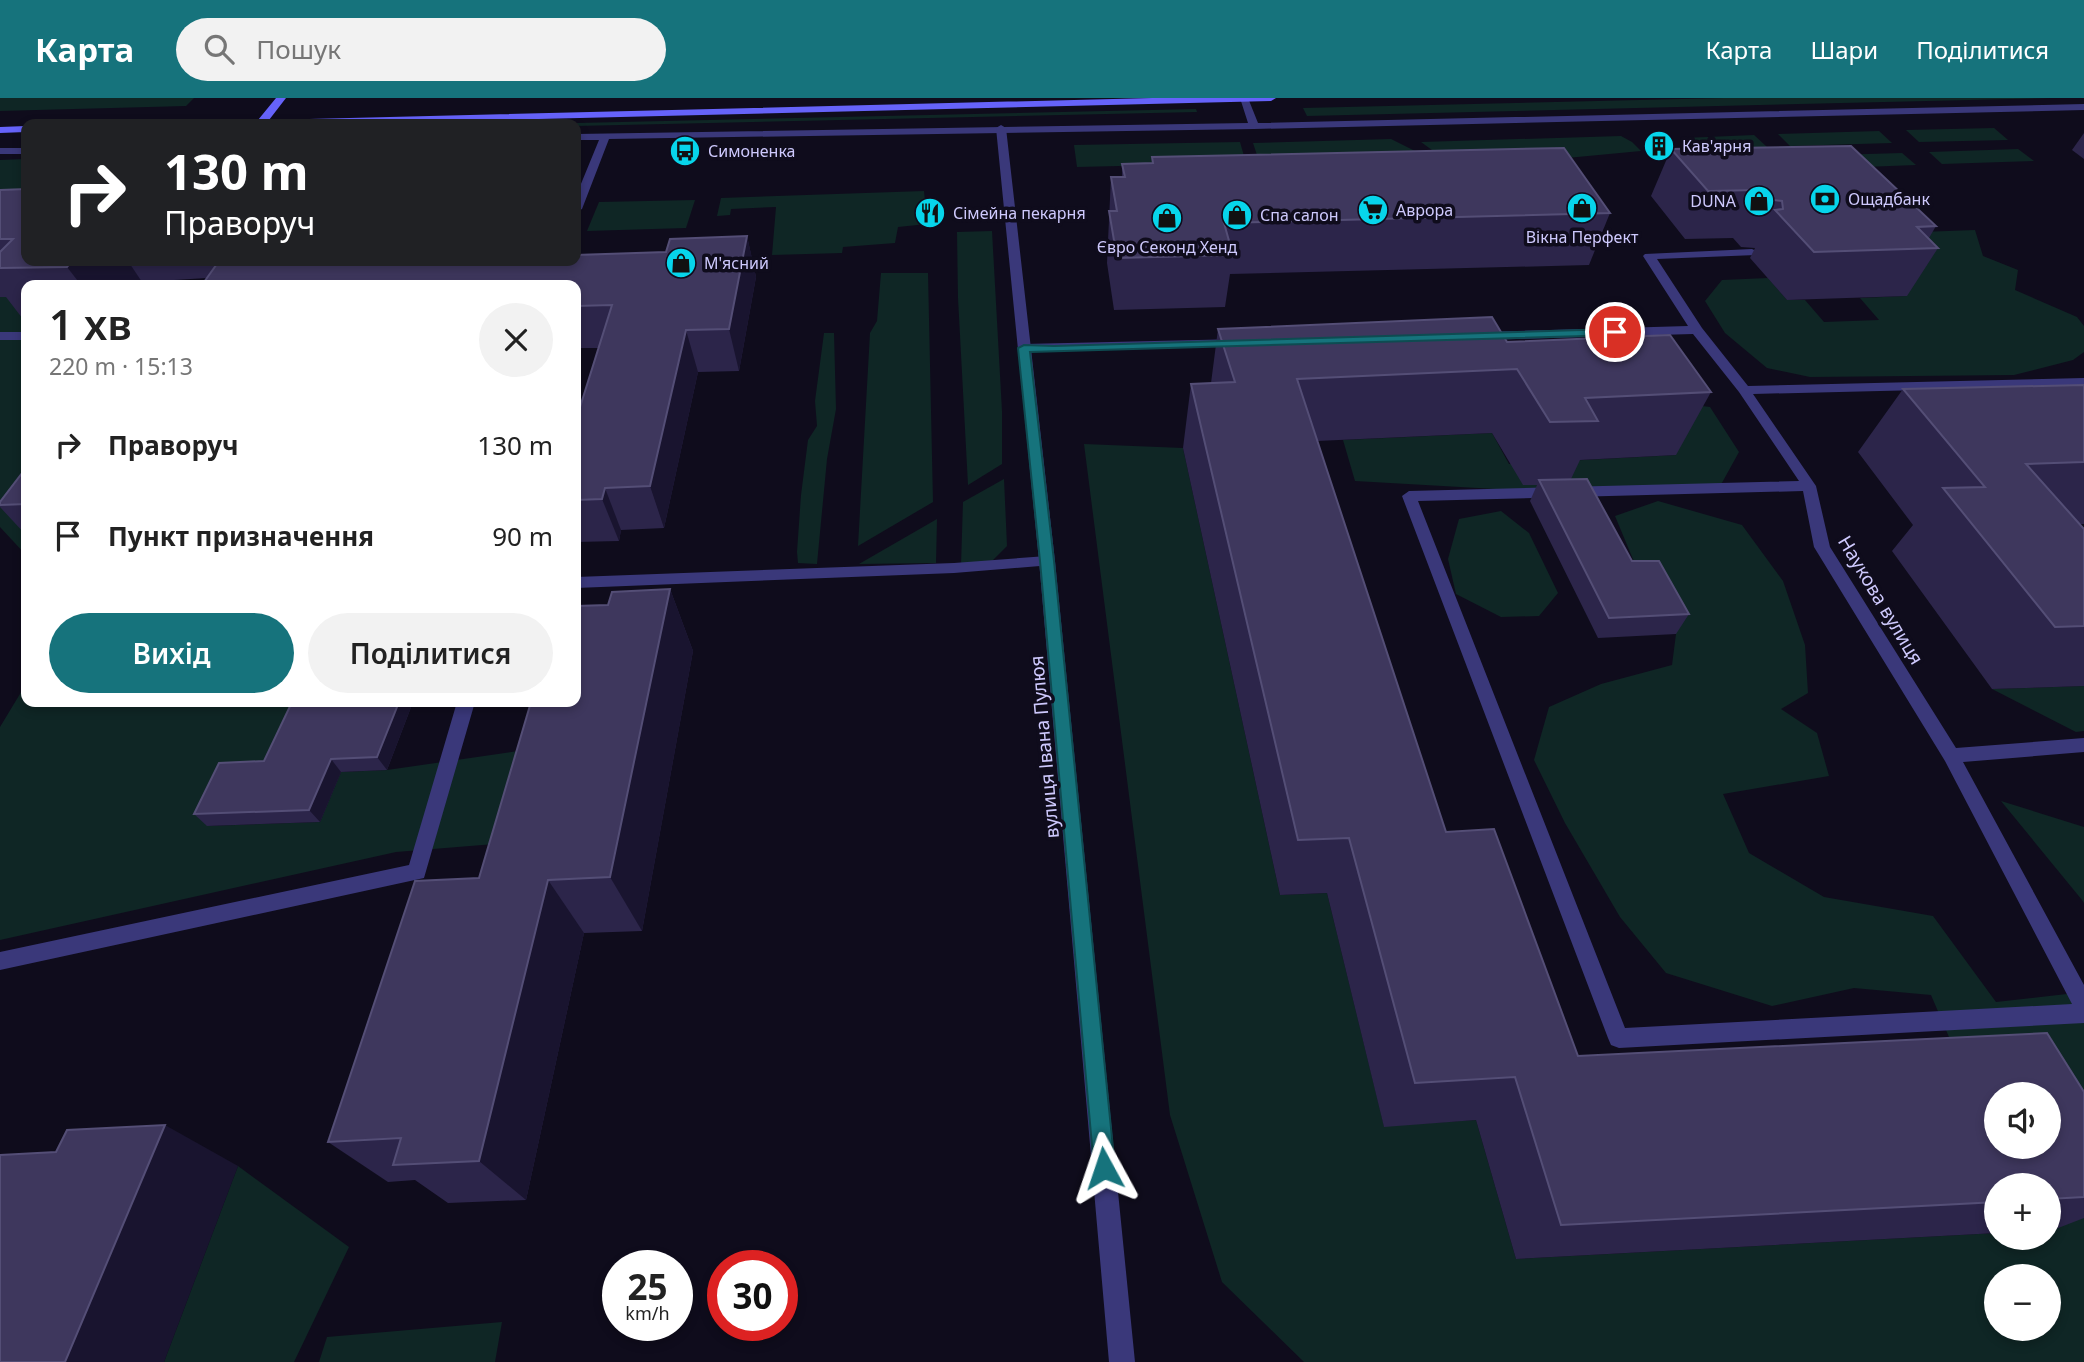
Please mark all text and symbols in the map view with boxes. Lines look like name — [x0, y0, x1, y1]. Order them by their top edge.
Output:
search box — [176, 18, 666, 81]
text: Карта — [35, 27, 134, 72]
icon: search — [200, 30, 238, 68]
text: Пошук — [256, 31, 341, 67]
text: Карта — [1705, 33, 1772, 66]
text: Шари — [1810, 33, 1878, 66]
text: Поділитися — [1916, 33, 2049, 66]
building icon: Кав'ярня — [1642, 129, 1676, 163]
bus stop icon: Симоненка — [668, 134, 702, 168]
place label: Кав'ярня — [1682, 135, 1751, 157]
text: 130 m — [164, 138, 309, 204]
place label: Симоненка — [708, 140, 796, 162]
icon: right — [49, 147, 140, 238]
bank icon: Ощадбанк — [1808, 182, 1842, 216]
shop icon: DUNA — [1742, 184, 1776, 218]
place label: Ощадбанк — [1848, 188, 1930, 210]
place label: DUNA — [1690, 190, 1737, 212]
shop icon: Вікна Перфект — [1565, 191, 1599, 225]
supermarket icon: Аврора — [1356, 193, 1390, 227]
restaurant icon: Сімейна пекарня — [913, 196, 947, 230]
shop icon: Спа салон — [1220, 198, 1254, 232]
place label: Аврора — [1396, 199, 1453, 221]
text: Праворуч — [164, 201, 315, 244]
shop icon: Євро Секонд Хенд — [1150, 201, 1184, 235]
place label: Сімейна пекарня — [953, 202, 1086, 224]
place label: Спа салон — [1260, 204, 1339, 226]
place label: Вікна Перфект — [1526, 226, 1639, 248]
place label: Євро Секонд Хенд — [1097, 236, 1238, 258]
shop icon: М'ясний — [664, 246, 698, 280]
place label: М'ясний — [704, 252, 769, 274]
text: 1 хв — [49, 295, 132, 352]
pin — [1585, 302, 1645, 362]
button: close — [479, 303, 553, 377]
icon: arrive — [1596, 313, 1634, 351]
text: 220 m · 15:13 — [49, 350, 193, 382]
icon: right — [49, 426, 87, 464]
text: Праворуч — [108, 427, 239, 463]
text: 130 m — [477, 427, 553, 463]
icon: arrive — [49, 517, 87, 555]
text: Пункт призначення — [108, 518, 374, 554]
text: 90 m — [492, 518, 553, 554]
street label: Наукова вулиця — [1832, 531, 1930, 669]
button: Вихід — [49, 613, 294, 693]
button: Поділитися — [308, 613, 553, 693]
street label: вулиця Івана Пулюя — [1023, 655, 1065, 839]
map controls — [1984, 1082, 2061, 1341]
button: sound — [1984, 1082, 2061, 1159]
position arrow — [1067, 1131, 1141, 1205]
button: + — [1984, 1173, 2061, 1250]
speed limit sign: 30 — [707, 1250, 798, 1341]
text: 25 — [627, 1263, 668, 1310]
button: − — [1984, 1264, 2061, 1341]
text: km/h — [625, 1301, 670, 1325]

